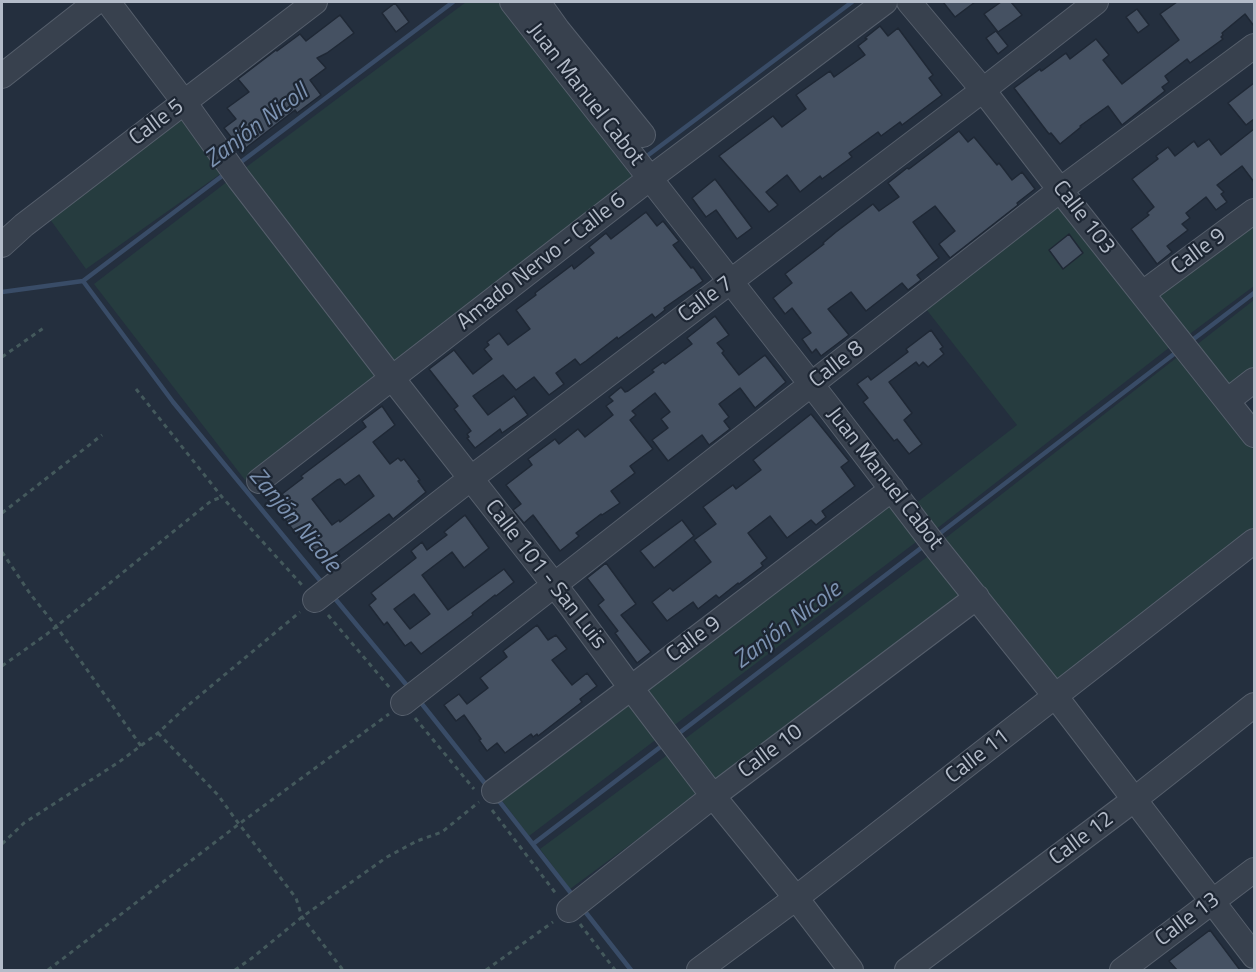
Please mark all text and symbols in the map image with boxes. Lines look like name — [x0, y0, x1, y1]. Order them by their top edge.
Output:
street label: Juan Manuel Cabot — [521, 18, 649, 172]
water label: Zanjón Nicoll — [200, 79, 314, 175]
street label: Calle 5 — [125, 94, 189, 152]
street label: Calle 103 — [1046, 176, 1120, 260]
street label: Amado Nervo - Calle 6 — [452, 188, 632, 336]
street label: Calle 9 — [1167, 223, 1231, 281]
street label: Calle 7 — [674, 271, 738, 329]
street label: Calle 8 — [805, 336, 869, 394]
street label: Juan Manuel Cabot — [820, 402, 948, 556]
water label: Zanjón Nicole — [242, 463, 346, 579]
street label: Calle 101 - San Luis — [479, 495, 611, 655]
water label: Zanjón Nicole — [728, 576, 848, 676]
street label: Calle 9 — [662, 611, 726, 669]
street label: Calle 10 — [734, 719, 808, 785]
street label: Calle 11 — [941, 724, 1015, 790]
street label: Calle 12 — [1045, 806, 1119, 872]
street label: Calle 13 — [1151, 887, 1225, 953]

